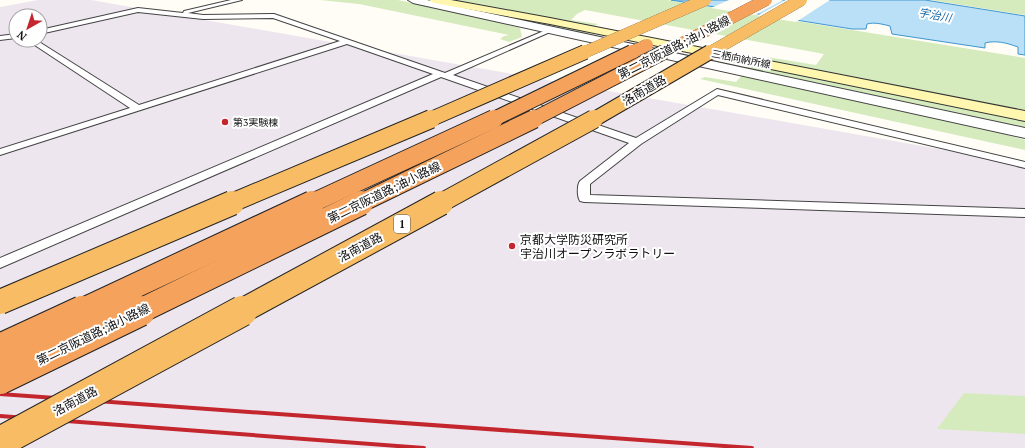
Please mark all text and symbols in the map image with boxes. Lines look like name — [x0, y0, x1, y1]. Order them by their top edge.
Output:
water label: 宇治川 — [918, 5, 953, 25]
north arrow — [8, 8, 48, 48]
street label: 第二京阪道路;油小路線 — [615, 12, 733, 82]
text: N — [14, 27, 29, 44]
street label: 三栖向納所線 — [710, 47, 772, 71]
street label: 洛南道路 — [619, 72, 669, 108]
place label: 第3実験棟 — [233, 116, 278, 129]
marker: 第3実験棟 — [220, 117, 230, 127]
street label: 第二京阪道路;油小路線 — [325, 158, 443, 226]
road number: 1 — [394, 215, 410, 233]
street label: 洛南道路 — [335, 229, 385, 265]
place label: 京都大学防災研究所 宇治川オープンラボラトリー — [520, 232, 675, 261]
marker: 京都大学防災研究所 宇治川オープンラボラトリー — [507, 241, 517, 251]
street label: 第二京阪道路;油小路線 — [34, 300, 152, 368]
street label: 洛南道路 — [50, 383, 100, 419]

